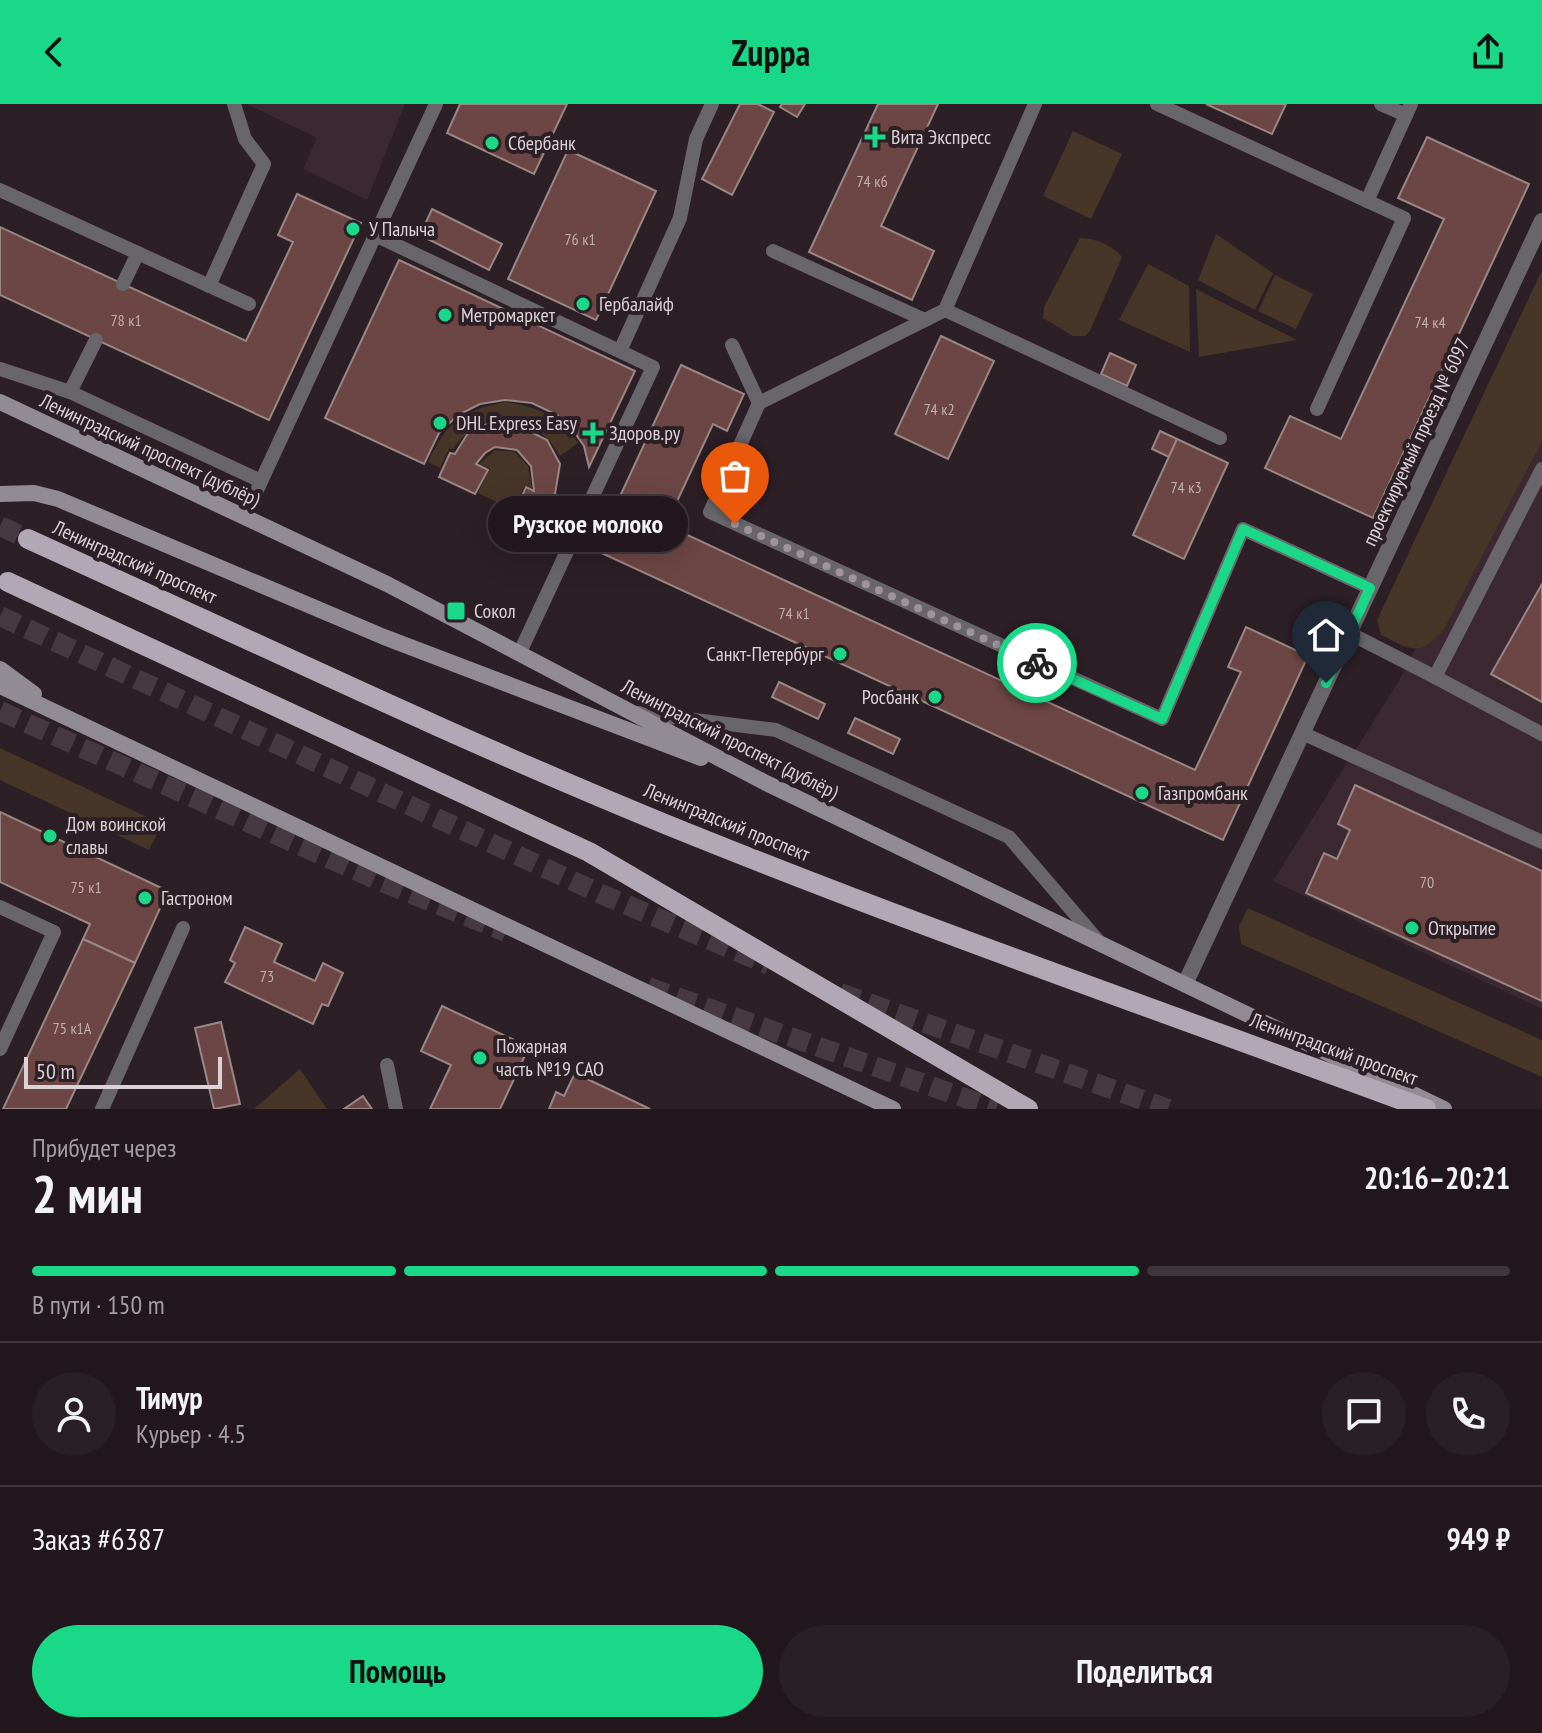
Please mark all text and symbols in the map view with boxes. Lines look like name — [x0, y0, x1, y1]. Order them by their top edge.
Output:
text: Zuppa — [732, 29, 810, 76]
icon: back — [32, 30, 76, 74]
icon: share — [1466, 30, 1510, 74]
place label: Вита Экспресс — [891, 124, 991, 150]
marker: Вита Экспресс — [866, 128, 884, 146]
place label: Сбербанк — [508, 130, 576, 156]
marker: Сбербанк — [483, 134, 501, 152]
house number: 74 к6 — [856, 171, 888, 191]
place label: У Палыча — [369, 216, 435, 242]
marker: У Палыча — [344, 220, 362, 238]
house number: 76 к1 — [564, 229, 596, 249]
place label: Гербалайф — [599, 291, 674, 317]
marker: Гербалайф — [574, 295, 592, 313]
place label: Метромаркет — [461, 302, 556, 328]
marker: Метромаркет — [436, 306, 454, 324]
house number: 78 к1 — [110, 310, 142, 330]
house number: 74 к4 — [1414, 312, 1446, 332]
street label: проектируемый проезд № 6097 — [1356, 334, 1476, 550]
street label: Ленинградский проспект (дублёр) — [35, 387, 264, 513]
house number: 74 к2 — [923, 399, 955, 419]
place label: DHL Express Easy — [456, 410, 577, 436]
marker: DHL Express Easy — [431, 414, 449, 432]
place label: Здоров.ру — [609, 420, 681, 446]
marker: Здоров.ру — [584, 424, 602, 442]
pin — [701, 442, 769, 524]
icon: bag — [713, 454, 757, 498]
house number: 74 к3 — [1170, 477, 1202, 497]
callout: Рузское молоко — [487, 496, 687, 552]
text: Рузское молоко — [513, 507, 663, 540]
street label: Ленинградский проспект — [48, 514, 221, 610]
place label: Сокол — [474, 598, 516, 624]
marker: Сокол — [445, 600, 467, 622]
pin — [1292, 601, 1360, 683]
house number: 74 к1 — [778, 603, 810, 623]
icon: home — [1304, 613, 1348, 657]
courier — [997, 623, 1077, 703]
place label: Санкт-Петербург — [707, 641, 824, 667]
icon: bike — [1015, 641, 1059, 685]
marker: Санкт-Петербург — [831, 645, 849, 663]
street label: Ленинградский проспект (дублёр) — [616, 673, 843, 805]
place label: Росбанк — [862, 684, 919, 710]
marker: Росбанк — [926, 688, 944, 706]
street label: Ленинградский проспект — [639, 777, 814, 867]
place label: Газпромбанк — [1158, 780, 1248, 806]
marker: Газпромбанк — [1133, 784, 1151, 802]
place label: Дом воинской славы — [66, 811, 166, 860]
marker: Дом воинской славы — [41, 827, 59, 845]
house number: 70 — [1420, 872, 1434, 892]
house number: 75 к1 — [70, 877, 102, 897]
place label: Гастроном — [161, 885, 233, 911]
marker: Гастроном — [136, 889, 154, 907]
place label: Открытие — [1428, 915, 1496, 941]
marker: Открытие — [1403, 919, 1421, 937]
house number: 73 — [260, 966, 274, 986]
street label: Ленинградский проспект — [1246, 1006, 1422, 1092]
house number: 75 к1А — [53, 1018, 92, 1038]
place label: Пожарная часть №19 САО — [496, 1033, 604, 1082]
marker: Пожарная часть №19 САО — [471, 1049, 489, 1067]
scale bar — [24, 1053, 222, 1089]
text: 50 m — [36, 1057, 75, 1085]
text: Прибудет через — [32, 1131, 176, 1164]
text: 20:16–20:21 — [1364, 1158, 1510, 1197]
text: 2 мин — [32, 1160, 143, 1227]
text: В пути · 150 m — [32, 1288, 165, 1321]
button: person — [32, 1372, 116, 1456]
button: chat — [1322, 1372, 1406, 1456]
button: phone — [1426, 1372, 1510, 1456]
text: Тимур — [136, 1378, 203, 1417]
text: Курьер · 4.5 — [136, 1417, 246, 1450]
text: Заказ #6387 — [32, 1519, 165, 1558]
text: 949 ₽ — [1446, 1519, 1510, 1558]
button: Помощь — [32, 1625, 763, 1717]
button: Поделиться — [779, 1625, 1510, 1717]

